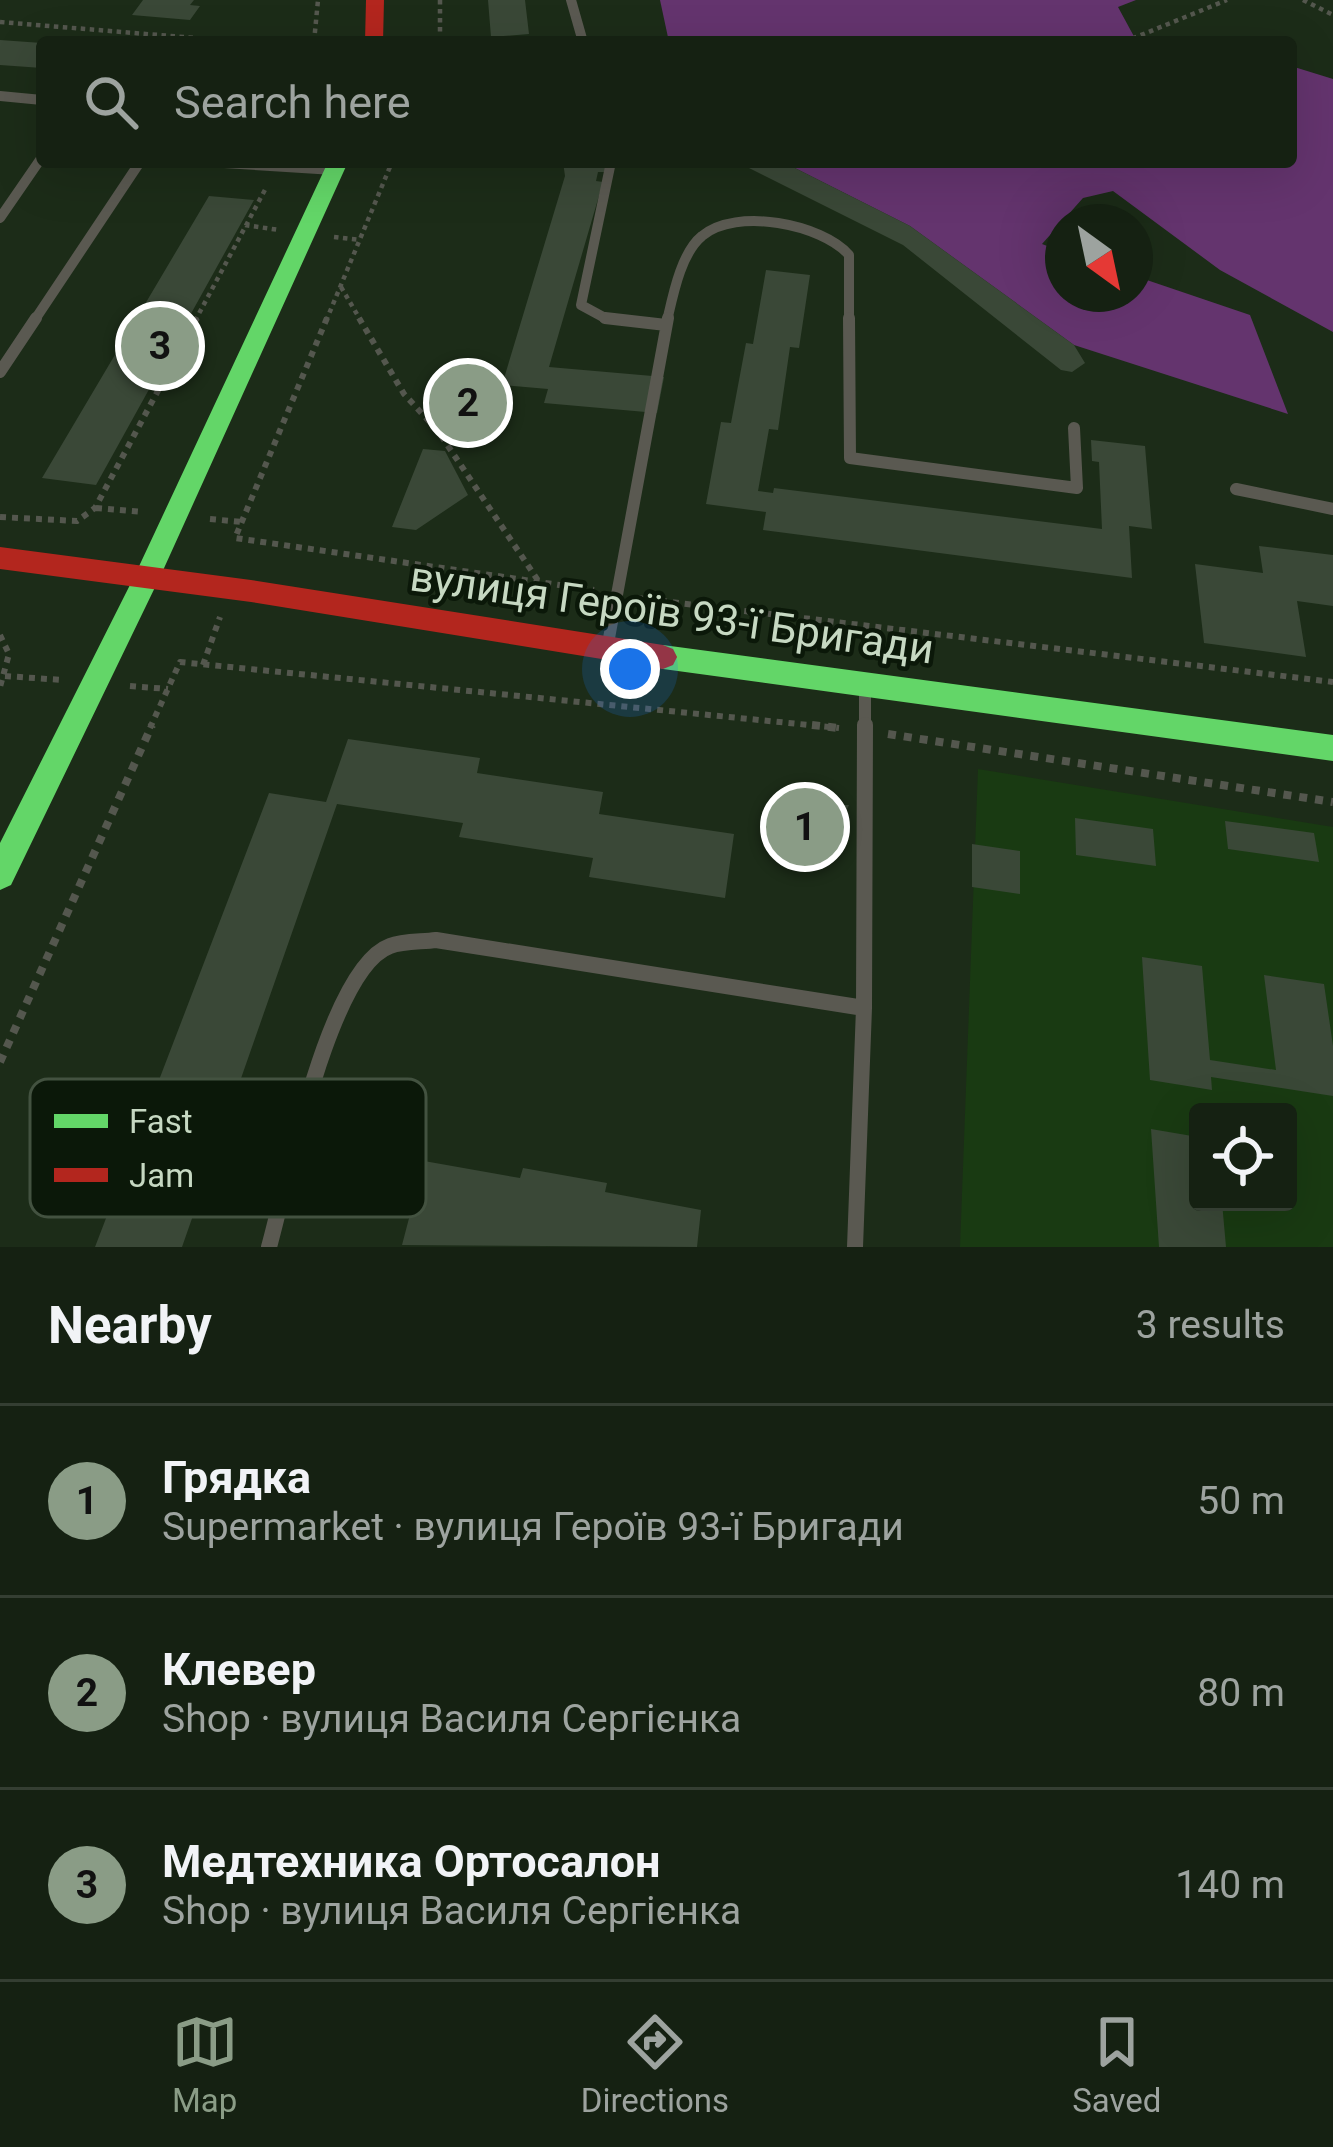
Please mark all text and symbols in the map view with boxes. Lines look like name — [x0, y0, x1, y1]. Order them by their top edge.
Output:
search box — [36, 36, 1297, 168]
icon: search — [78, 69, 144, 135]
text: Search here — [174, 76, 411, 129]
north arrow — [1045, 204, 1153, 312]
pin: 3 — [121, 301, 199, 391]
pin: 2 — [429, 358, 507, 448]
street label: вулиця Героїв 93-ї Бригади — [407, 551, 937, 674]
your location — [600, 639, 660, 699]
pin: 1 — [766, 782, 844, 872]
legend — [30, 1079, 426, 1217]
text: Fast — [129, 1102, 192, 1141]
map controls — [1189, 1103, 1297, 1211]
button: locate — [1189, 1103, 1297, 1211]
text: Jam — [129, 1156, 194, 1195]
text: Nearby — [48, 1296, 212, 1355]
text: 3 results — [1136, 1302, 1285, 1348]
text: Грядка — [162, 1451, 311, 1504]
text: 1 — [76, 1478, 98, 1524]
text: 50 m — [1197, 1478, 1285, 1524]
text: Supermarket · вулиця Героїв 93-ї Бригади — [162, 1504, 904, 1550]
text: Клевер — [162, 1643, 316, 1696]
text: 2 — [76, 1670, 98, 1716]
text: 80 m — [1197, 1670, 1285, 1716]
text: Shop · вулиця Василя Сергієнка — [162, 1696, 741, 1742]
text: Медтехника Ортосалон — [162, 1835, 661, 1888]
text: 3 — [76, 1862, 98, 1908]
text: 140 m — [1175, 1862, 1285, 1908]
text: Shop · вулиця Василя Сергієнка — [162, 1888, 741, 1934]
tab: Map — [172, 2009, 238, 2120]
tab: Directions — [581, 2009, 729, 2120]
tab: Saved — [1072, 2009, 1161, 2120]

